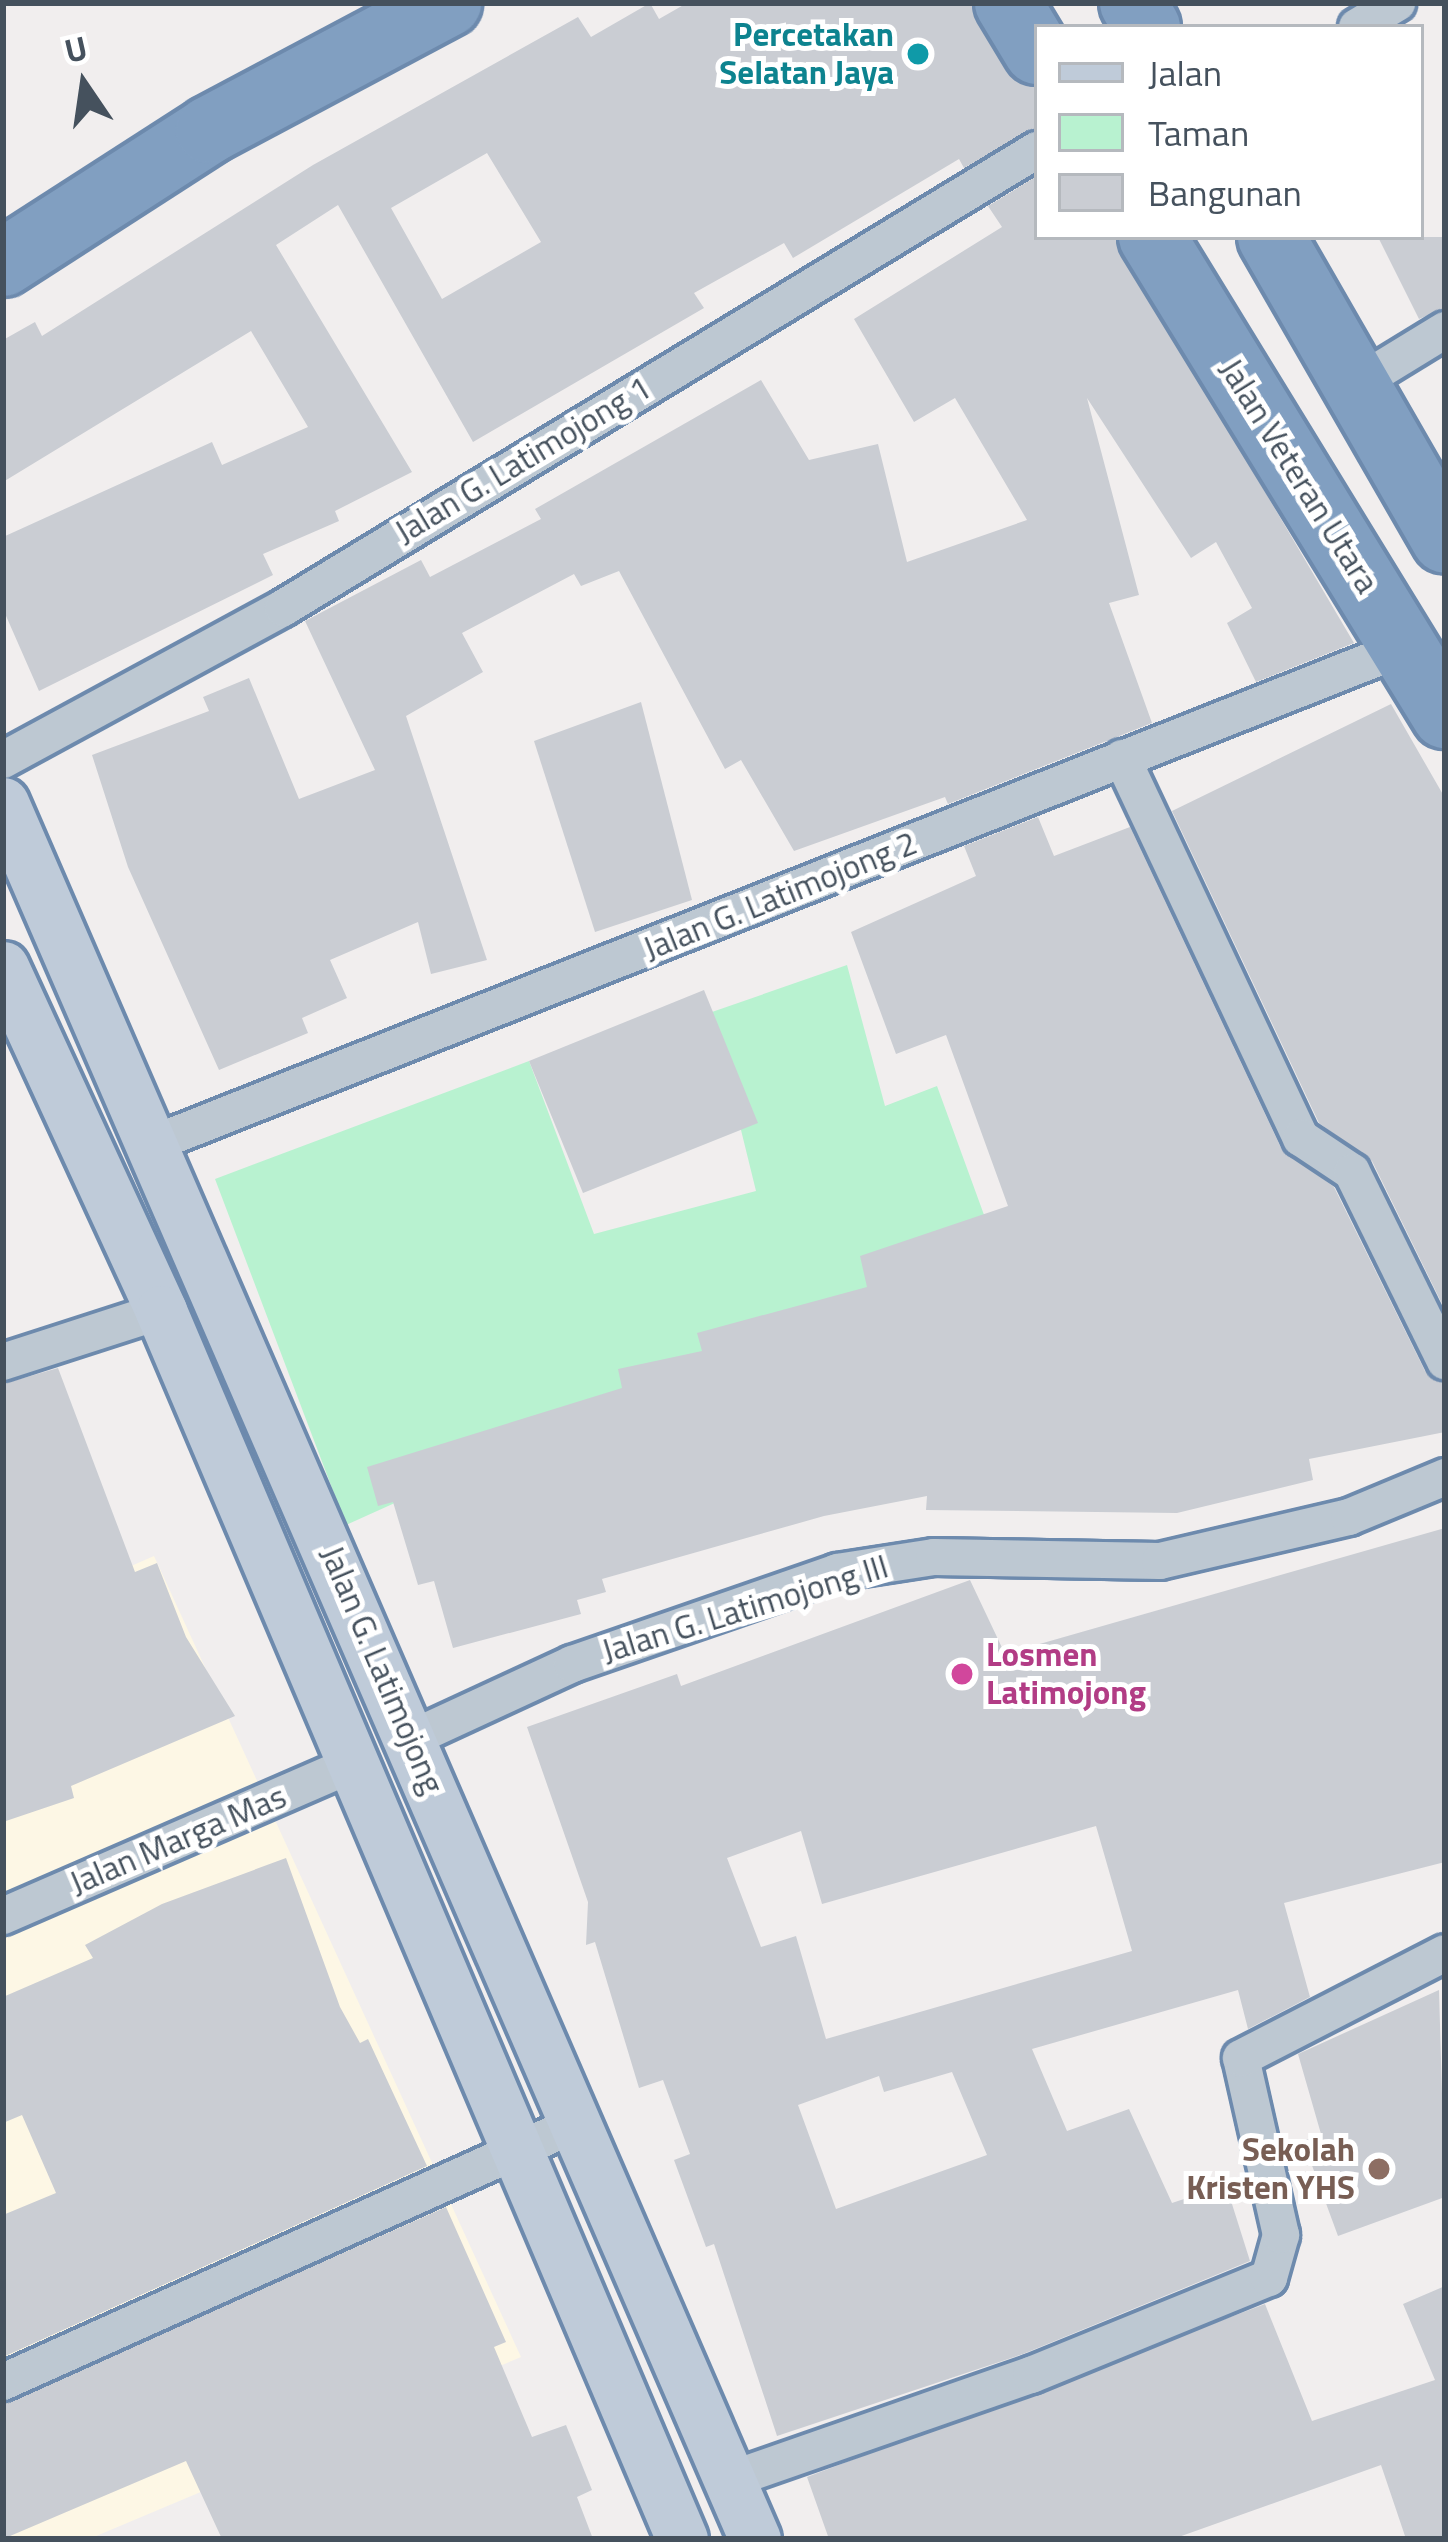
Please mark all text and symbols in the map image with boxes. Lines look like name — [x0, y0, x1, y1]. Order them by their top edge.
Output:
place label: Percetakan Selatan Jaya — [719, 15, 894, 93]
text: U — [60, 22, 92, 76]
north arrow — [24, 24, 144, 144]
legend — [1034, 24, 1424, 240]
marker: Percetakan Selatan Jaya — [905, 41, 931, 67]
text: Jalan — [1148, 45, 1222, 100]
text: Taman — [1148, 105, 1249, 160]
text: Bangunan — [1148, 165, 1302, 220]
street label: Jalan Veteran Utara — [1211, 352, 1387, 600]
street label: Jalan G. Latimojong 1 — [388, 368, 658, 552]
street label: Jalan G. Latimojong 2 — [638, 823, 922, 969]
street label: Jalan G. Latimojong — [312, 1540, 452, 1800]
street label: Jalan G. Latimojong III — [597, 1547, 893, 1671]
place label: Losmen Latimojong — [986, 1635, 1146, 1713]
marker: Losmen Latimojong — [949, 1661, 975, 1687]
street label: Jalan Marga Mas — [64, 1777, 292, 1903]
place label: Sekolah Kristen YHS — [1186, 2130, 1355, 2208]
marker: Sekolah Kristen YHS — [1366, 2156, 1392, 2182]

